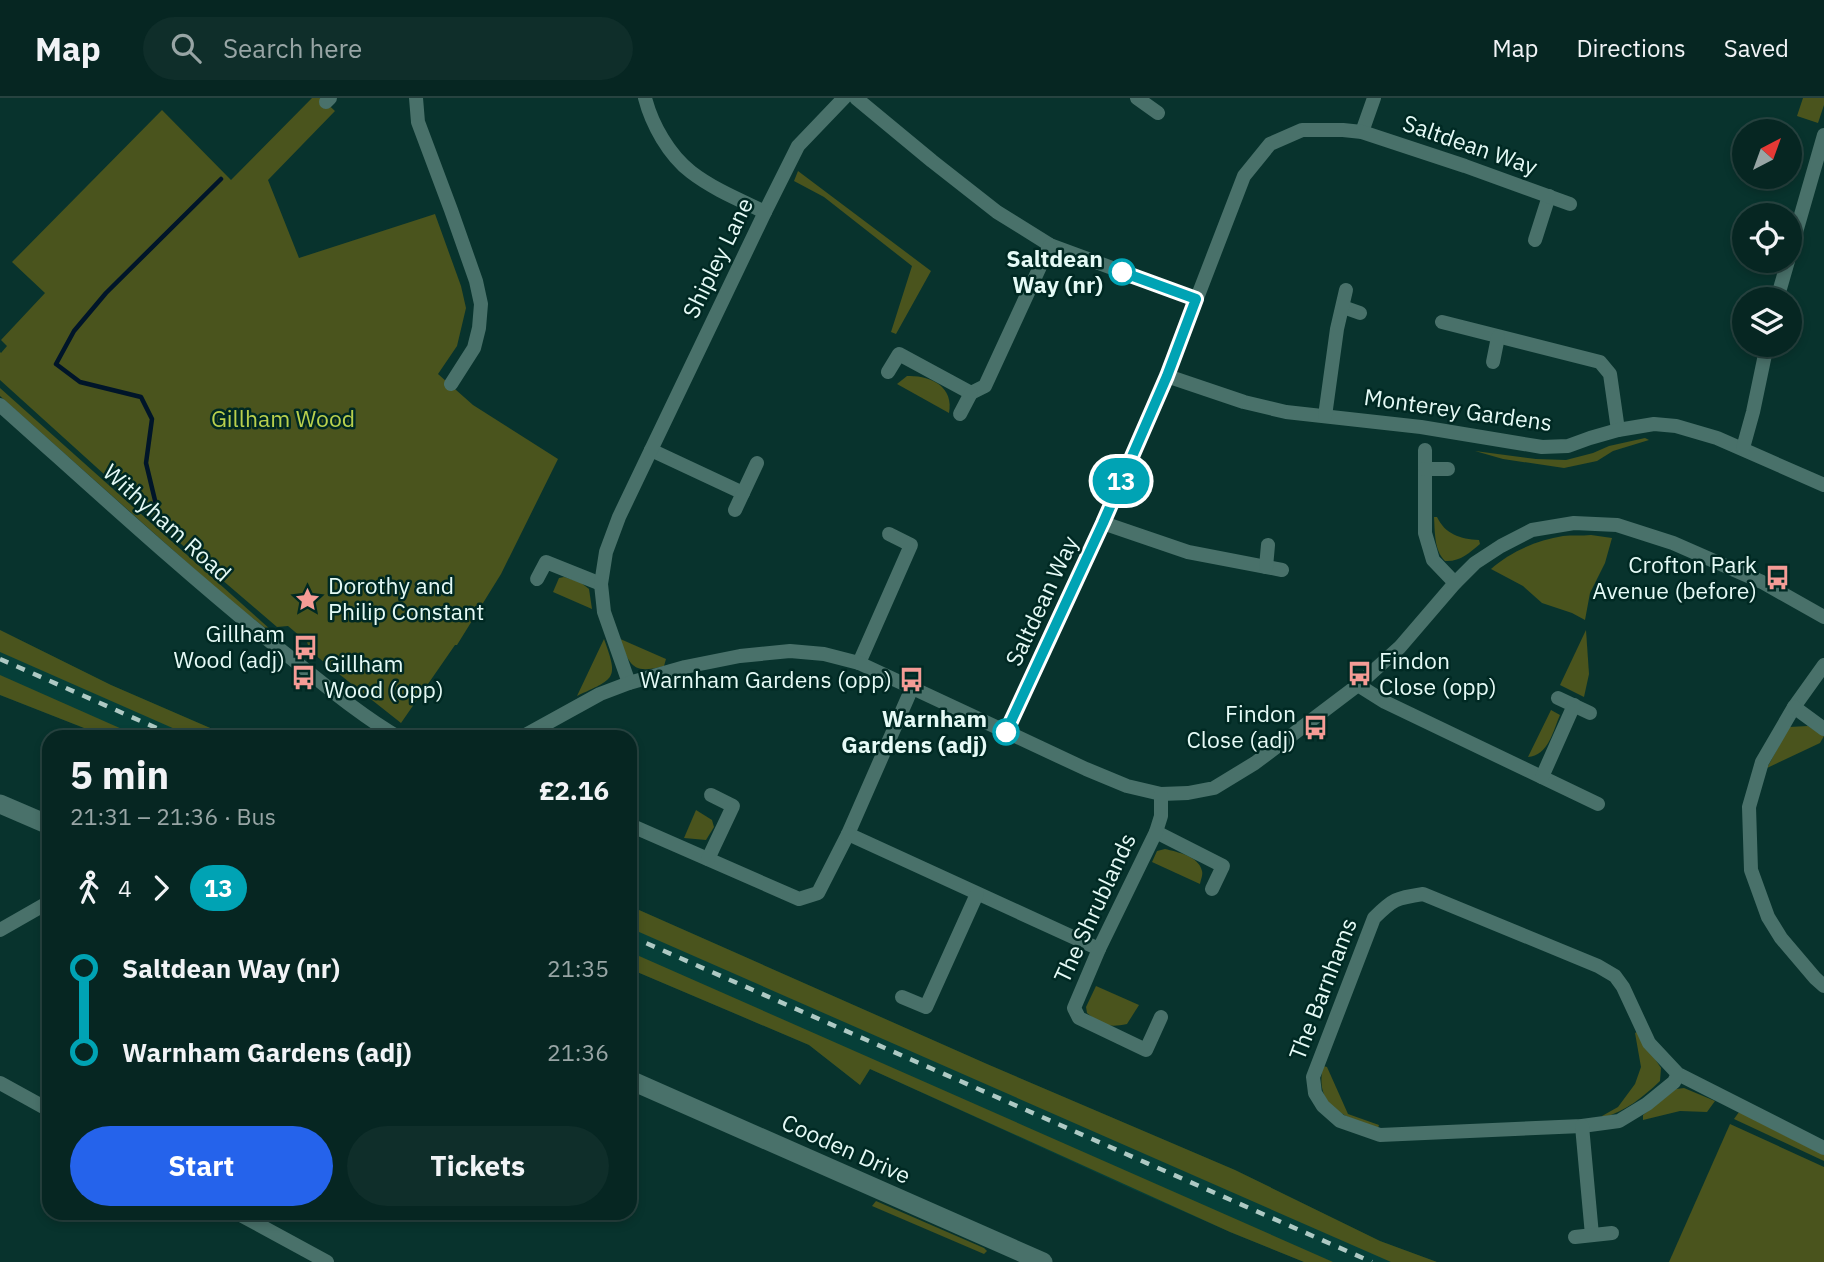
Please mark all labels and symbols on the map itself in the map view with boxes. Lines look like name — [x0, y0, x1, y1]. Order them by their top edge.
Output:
street label: Saltdean Way — [1399, 107, 1542, 181]
north arrow — [1732, 119, 1802, 189]
street label: Shipley Lane — [675, 192, 759, 323]
place label: Saltdean Way (nr) — [1006, 243, 1103, 299]
marker: Saltdean Way (nr) — [1109, 259, 1135, 285]
street label: Monterey Gardens — [1362, 381, 1554, 437]
park label: Gillham Wood — [211, 403, 355, 433]
street label: Withyham Road — [97, 457, 238, 588]
line badge: 13 — [1090, 458, 1152, 504]
street label: Saltdean Way — [998, 530, 1085, 671]
place label: Crofton Park Avenue (before) — [1592, 549, 1757, 605]
bus stop icon: Crofton Park Avenue (before) — [1763, 564, 1791, 592]
place label: Dorothy and Philip Constant — [328, 570, 484, 626]
place icon: Dorothy and Philip Constant — [294, 585, 322, 613]
place label: Gillham Wood (adj) — [174, 618, 285, 674]
bus stop icon: Gillham Wood (adj) — [291, 633, 319, 661]
place label: Findon Close (opp) — [1379, 645, 1497, 701]
place label: Gillham Wood (opp) — [324, 648, 444, 704]
bus stop icon: Findon Close (opp) — [1345, 660, 1373, 688]
bus stop icon: Gillham Wood (opp) — [290, 663, 318, 691]
place label: Warnham Gardens (opp) — [640, 664, 892, 694]
bus stop icon: Warnham Gardens (opp) — [898, 666, 926, 694]
place label: Findon Close (adj) — [1187, 698, 1296, 754]
place label: Warnham Gardens (adj) — [841, 703, 987, 759]
bus stop icon: Findon Close (adj) — [1302, 713, 1330, 741]
marker: Warnham Gardens (adj) — [993, 719, 1019, 745]
street label: The Shrublands — [1046, 828, 1142, 987]
street label: The Barnhams — [1281, 913, 1363, 1064]
street label: Cooden Drive — [777, 1106, 915, 1190]

